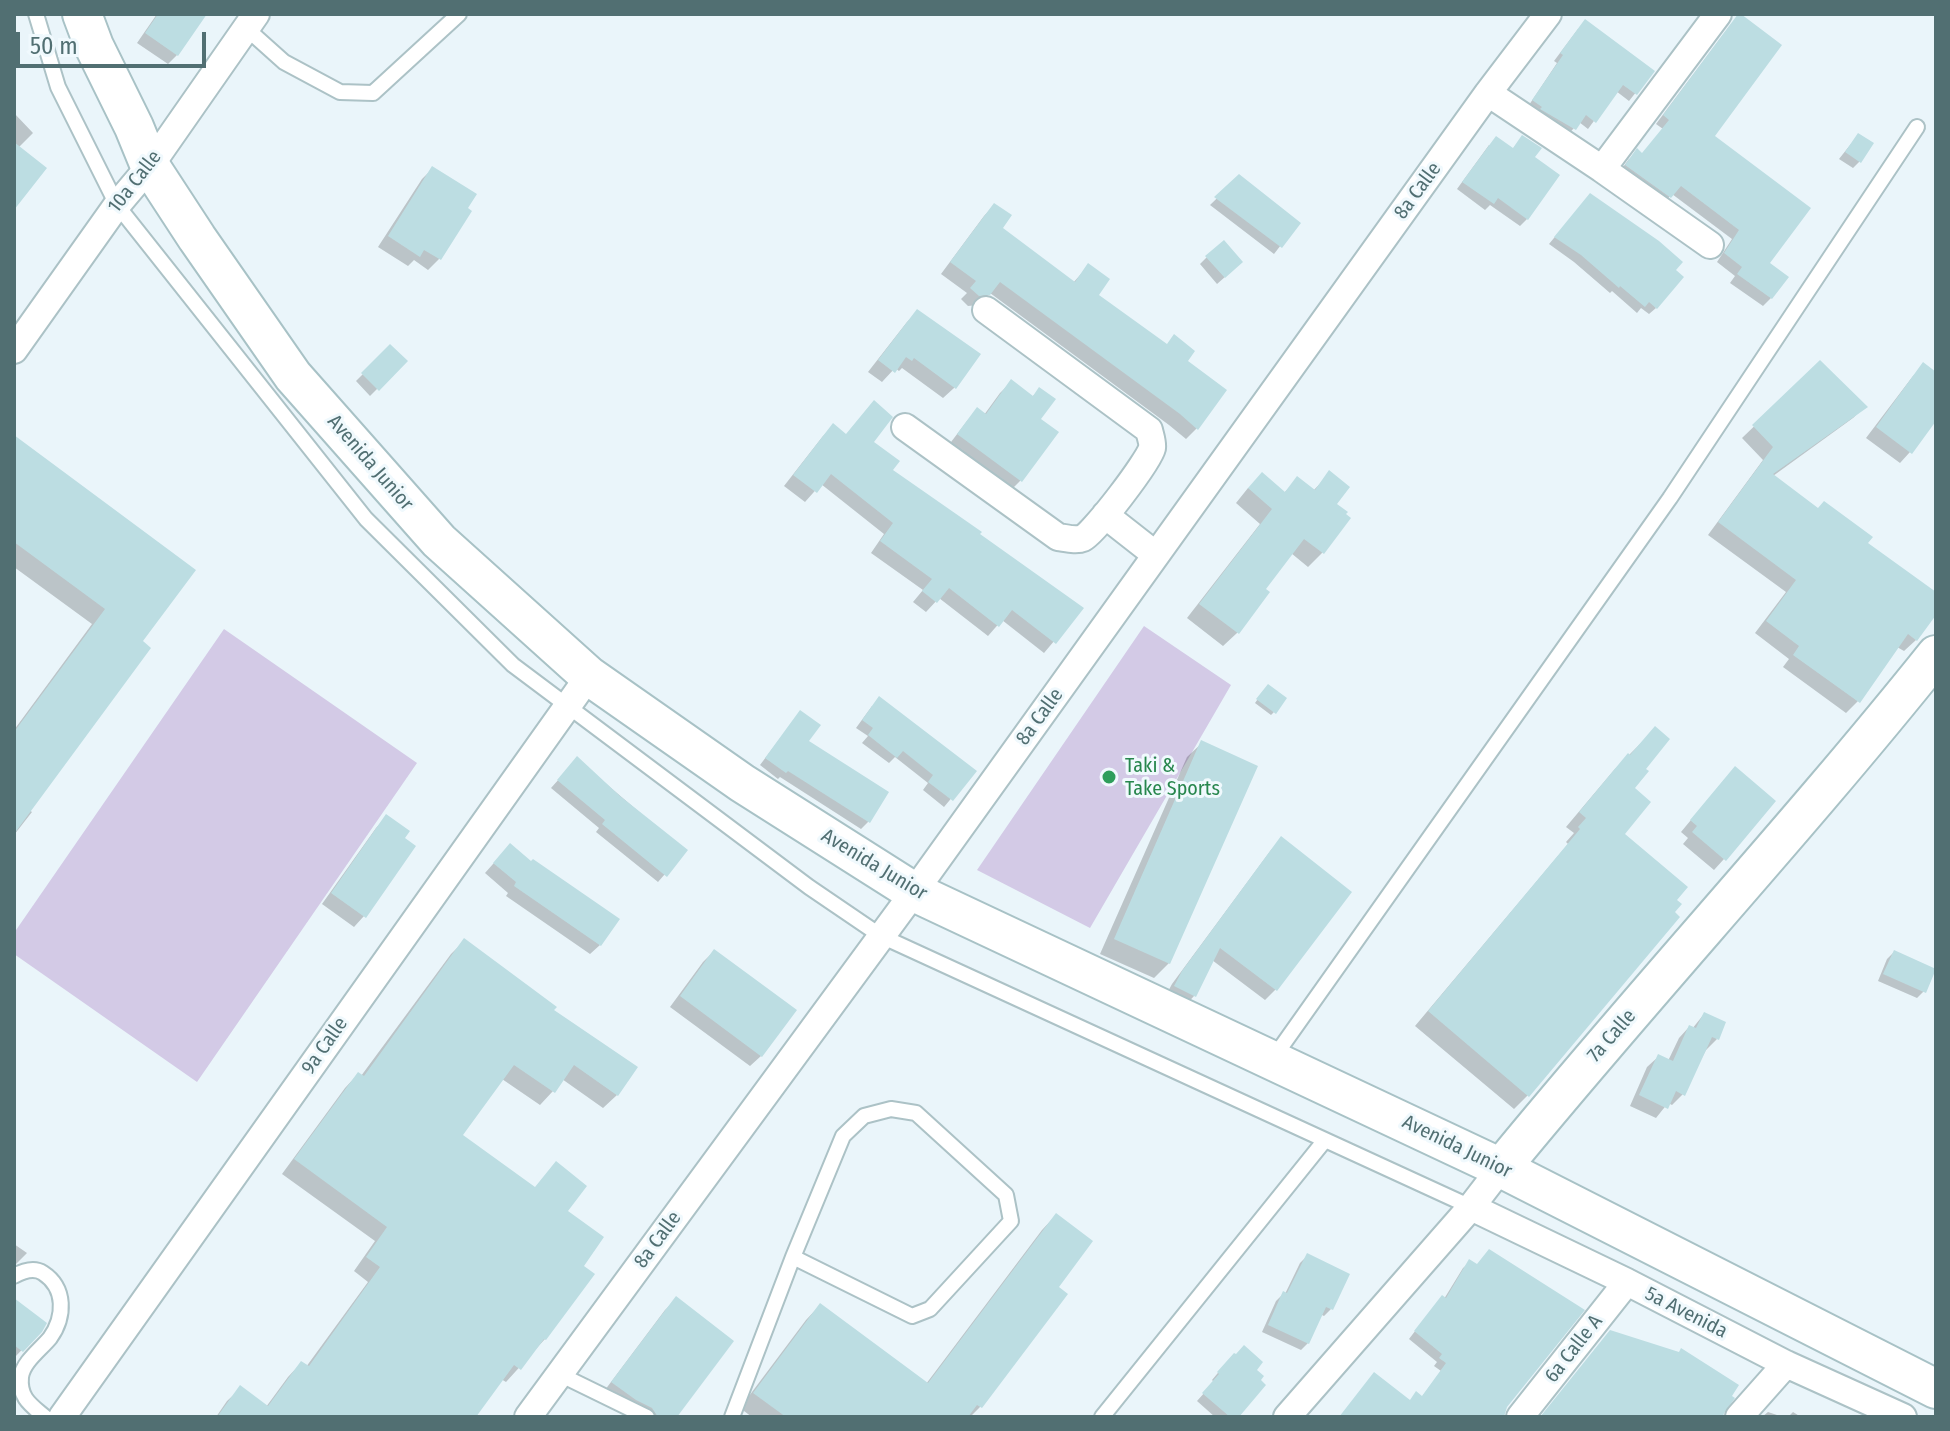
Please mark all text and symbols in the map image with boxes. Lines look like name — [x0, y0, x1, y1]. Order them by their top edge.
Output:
scale bar — [20, 16, 210, 66]
text: 50 m — [30, 32, 78, 60]
street label: 10a Calle — [103, 146, 167, 218]
street label: 8a Calle — [1389, 158, 1447, 224]
street label: Avenida Junior — [322, 410, 418, 516]
street label: 8a Calle — [1011, 684, 1069, 750]
place label: Taki & Take Sports — [1125, 754, 1220, 801]
marker: Taki & Take Sports — [1100, 768, 1118, 786]
street label: Avenida Junior — [817, 824, 931, 906]
street label: 7a Calle — [1583, 1005, 1641, 1067]
street label: 9a Calle — [297, 1013, 353, 1079]
street label: Avenida Junior — [1398, 1110, 1516, 1184]
street label: 8a Calle — [629, 1207, 687, 1273]
street label: 5a Avenida — [1641, 1282, 1731, 1344]
street label: 6a Calle A — [1540, 1310, 1608, 1388]

